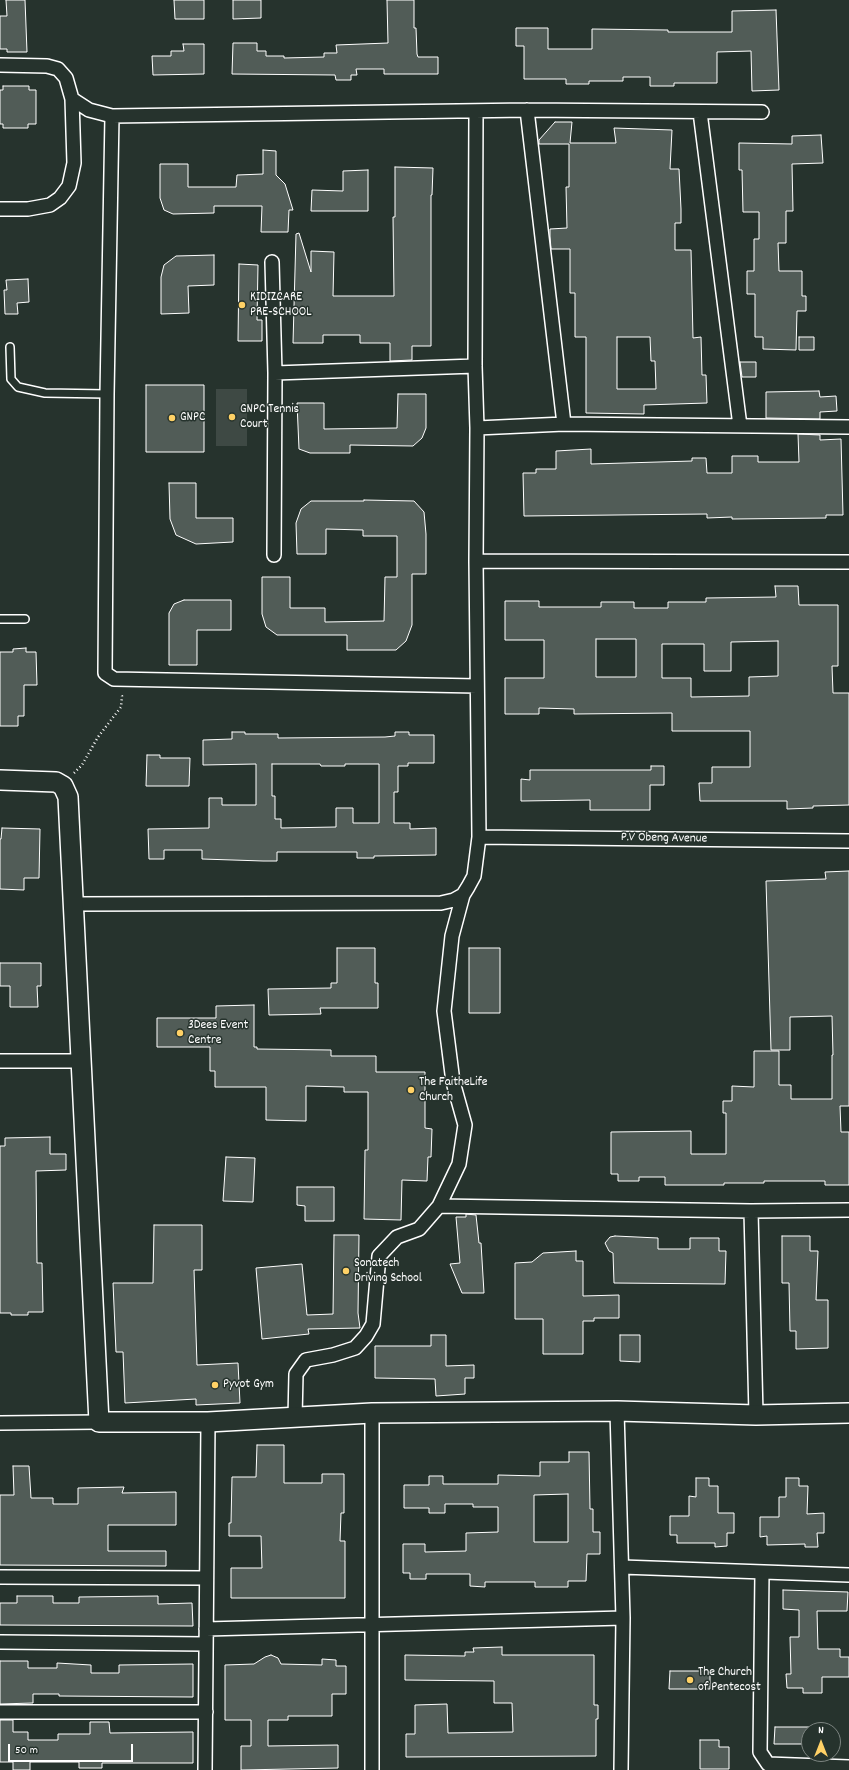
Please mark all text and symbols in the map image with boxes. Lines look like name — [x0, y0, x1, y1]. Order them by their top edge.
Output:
place label: KIDIZCARE PRE-SCHOOL — [250, 290, 312, 321]
marker: KIDIZCARE PRE-SCHOOL — [237, 300, 247, 310]
place label: GNPC Tennis Court — [240, 402, 299, 433]
place label: GNPC — [180, 410, 205, 426]
marker: GNPC Tennis Court — [227, 412, 237, 422]
marker: GNPC — [167, 413, 177, 423]
street label: P.V Obeng Avenue — [621, 830, 707, 848]
place label: 3Dees Event Centre — [188, 1018, 248, 1049]
marker: 3Dees Event Centre — [175, 1028, 185, 1038]
place label: The FaitheLife Church — [419, 1075, 488, 1106]
marker: The FaitheLife Church — [406, 1085, 416, 1095]
place label: Sonatech Driving School — [354, 1256, 422, 1287]
marker: Sonatech Driving School — [341, 1266, 351, 1276]
place label: Pyvot Gym — [223, 1377, 274, 1393]
marker: Pyvot Gym — [210, 1380, 220, 1390]
place label: The Church of Pentecost — [698, 1665, 761, 1696]
marker: The Church of Pentecost — [685, 1675, 695, 1685]
north arrow — [801, 1722, 841, 1762]
text: N — [818, 1723, 824, 1739]
scale bar — [10, 1736, 135, 1762]
text: 50 m — [15, 1742, 38, 1759]

